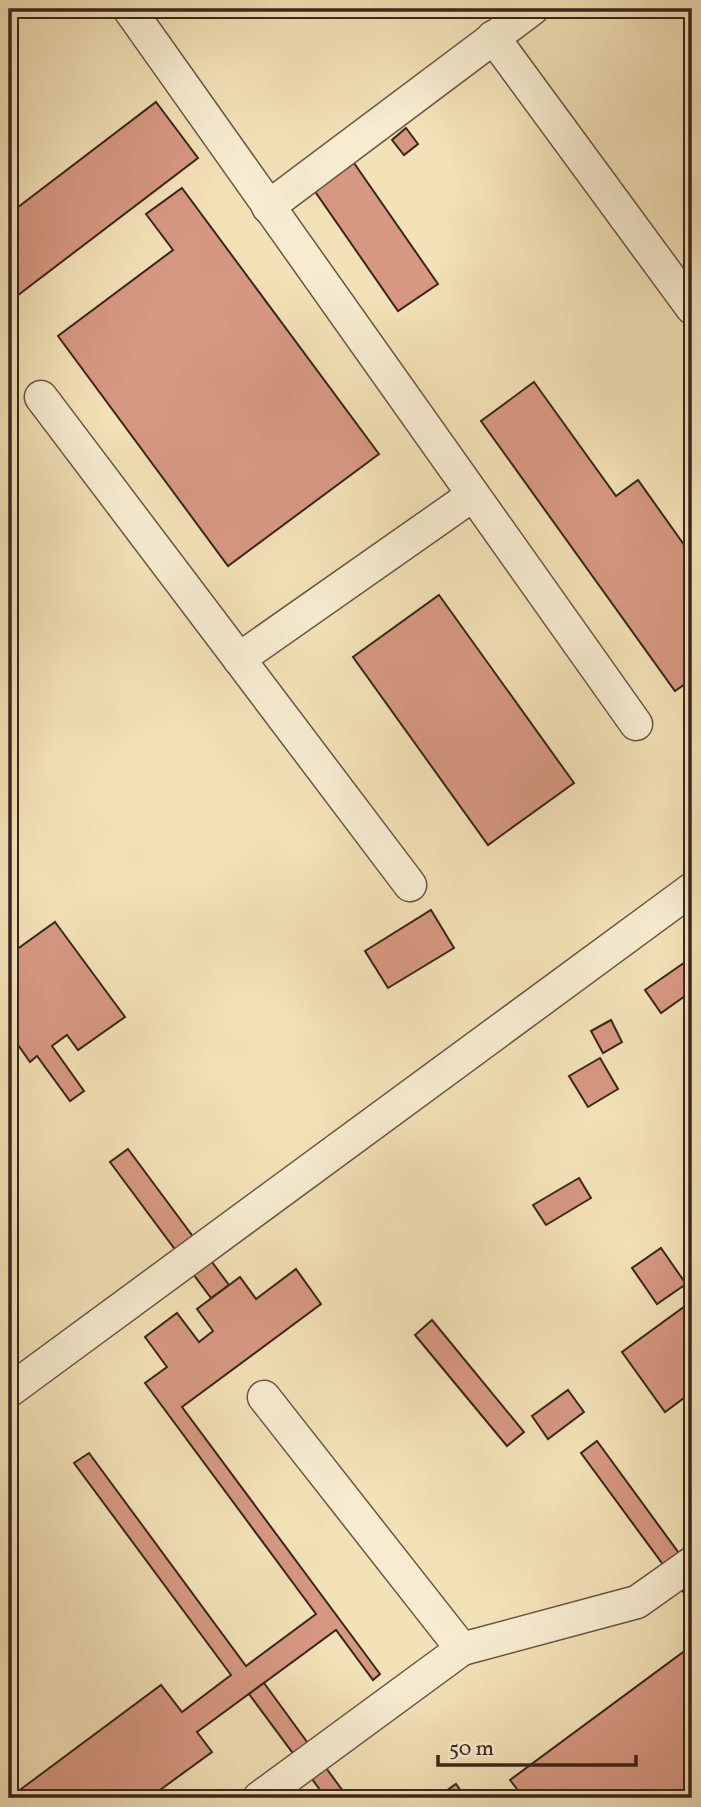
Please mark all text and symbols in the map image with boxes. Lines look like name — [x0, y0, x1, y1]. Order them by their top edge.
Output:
scale bar — [438, 1723, 636, 1767]
text: 50 m — [449, 1735, 494, 1764]

